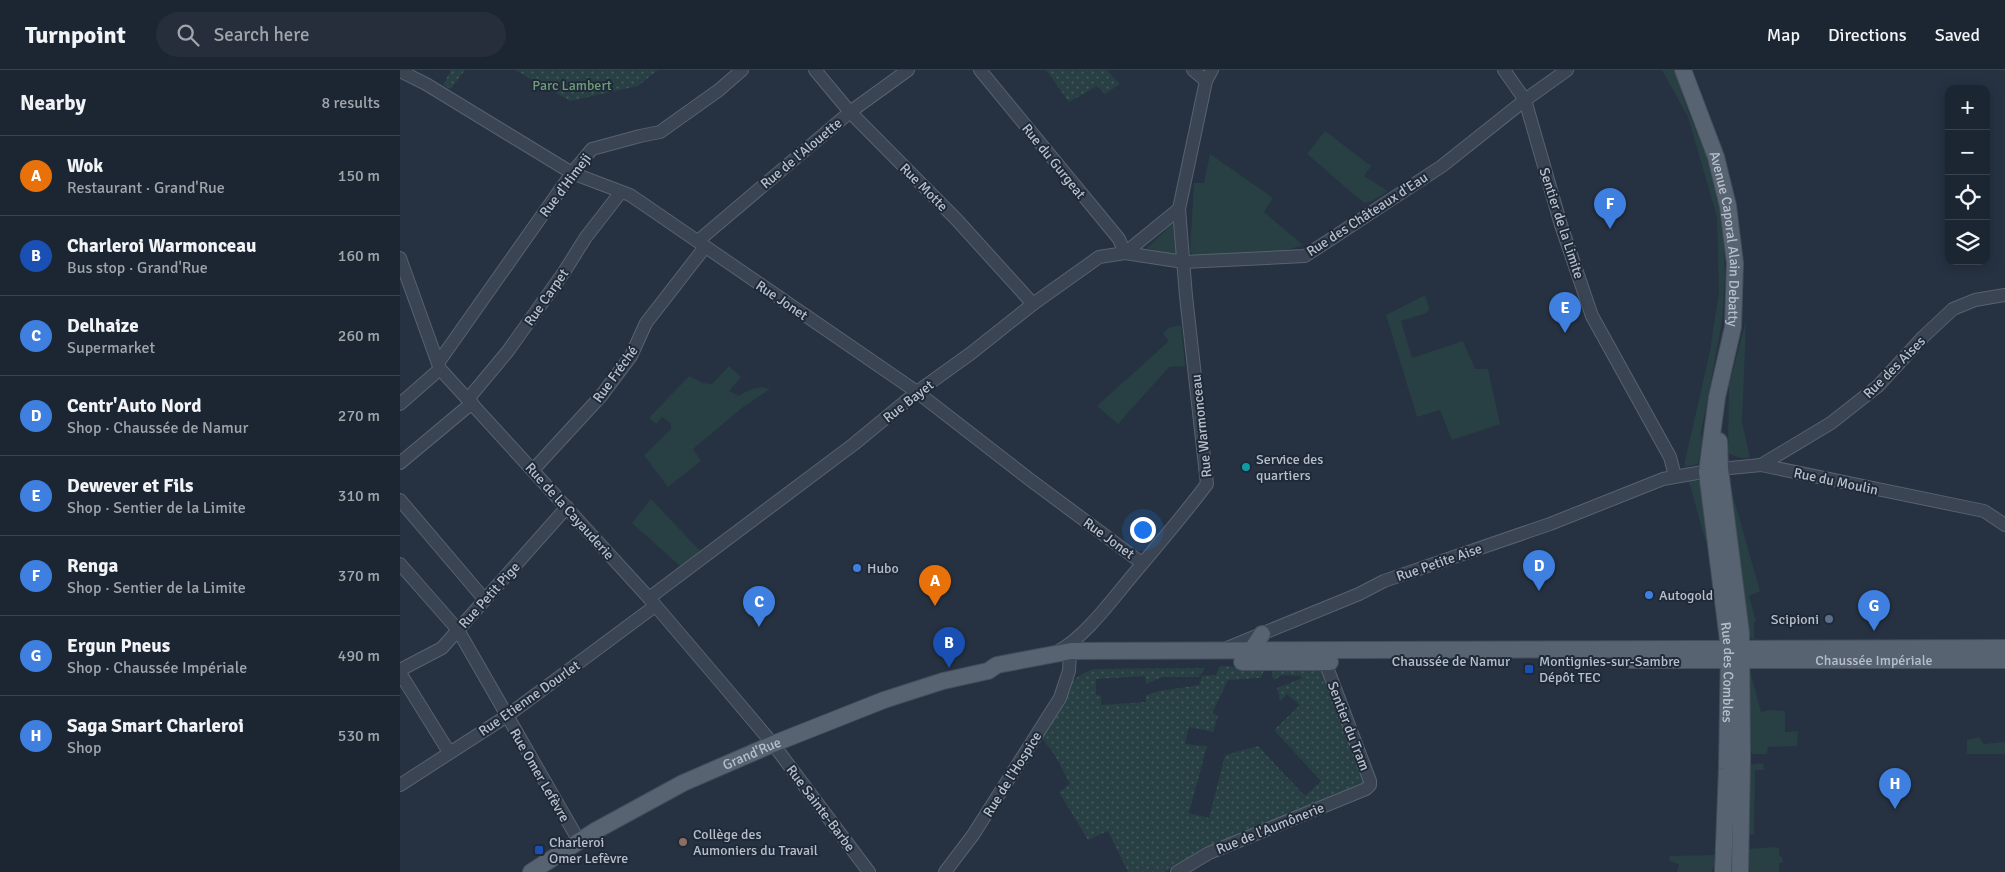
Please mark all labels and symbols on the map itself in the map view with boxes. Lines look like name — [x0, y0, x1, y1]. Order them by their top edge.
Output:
park label: Parc Lambert — [532, 77, 612, 94]
street label: Rue de l'Alouette — [757, 114, 845, 192]
street label: Rue du Gurgeat — [1018, 120, 1089, 202]
street label: Avenue Caporal Alain Debatty — [1706, 149, 1743, 328]
street label: Rue d'Himeji — [536, 150, 595, 220]
street label: Rue Motte — [896, 160, 951, 215]
street label: Sentier de la Limite — [1536, 165, 1588, 281]
street label: Rue des Châteaux d'Eau — [1303, 169, 1431, 260]
pin: F — [1594, 188, 1626, 229]
street label: Rue Carpet — [521, 265, 572, 329]
street label: Rue Jonet — [753, 277, 811, 324]
pin: E — [1549, 292, 1581, 333]
street label: Rue des Aises — [1860, 333, 1929, 402]
street label: Rue Fréché — [589, 343, 642, 406]
street label: Rue Warmonceau — [1188, 373, 1215, 478]
street label: Rue Bayet — [880, 376, 937, 426]
place label: Service des quartiers — [1256, 451, 1324, 484]
street label: Rue de la Cayauderie — [522, 459, 618, 563]
marker: Service des quartiers — [1240, 461, 1252, 473]
street label: Rue du Moulin — [1792, 464, 1880, 499]
street label: Rue Jonet — [1080, 514, 1138, 563]
your location — [1130, 517, 1156, 543]
street label: Rue Petite Aise — [1394, 540, 1484, 585]
pin: D — [1523, 550, 1555, 591]
street label: Rue Petit Pige — [455, 559, 524, 632]
place label: Hubo — [867, 560, 899, 577]
marker: Hubo — [851, 562, 863, 574]
pin: A — [919, 565, 951, 606]
pin: C — [743, 586, 775, 627]
place label: Autogold — [1659, 587, 1713, 604]
marker: Autogold — [1643, 589, 1655, 601]
pin: G — [1858, 590, 1890, 631]
place label: Scipioni — [1771, 611, 1819, 628]
marker: Scipioni — [1823, 613, 1835, 625]
street label: Rue des Combles — [1717, 621, 1737, 723]
pin: B — [933, 627, 965, 668]
street label: Chaussée Impériale — [1815, 652, 1933, 669]
street label: Chaussée de Namur — [1392, 653, 1511, 670]
place label: Montignies-sur-Sambre Dépôt TEC — [1539, 653, 1680, 686]
street label: Rue Etienne Dourlet — [475, 657, 583, 740]
marker: Montignies-sur-Sambre Dépôt TEC — [1523, 663, 1535, 675]
street label: Sentier du Tram — [1324, 679, 1373, 773]
street label: Rue Omer Lefèvre — [506, 726, 573, 825]
street label: Rue de l'Hospice — [979, 728, 1045, 820]
street label: Grand'Rue — [720, 734, 783, 774]
street label: Rue Sainte-Barbe — [783, 762, 859, 855]
pin: H — [1879, 768, 1911, 809]
street label: Rue de l'Aumônerie — [1214, 799, 1327, 858]
place label: Collège des Aumoniers du Travail — [693, 826, 818, 859]
place label: Charleroi Omer Lefèvre — [549, 834, 628, 867]
marker: Collège des Aumoniers du Travail — [677, 836, 689, 848]
marker: Charleroi Omer Lefèvre — [533, 844, 545, 856]

